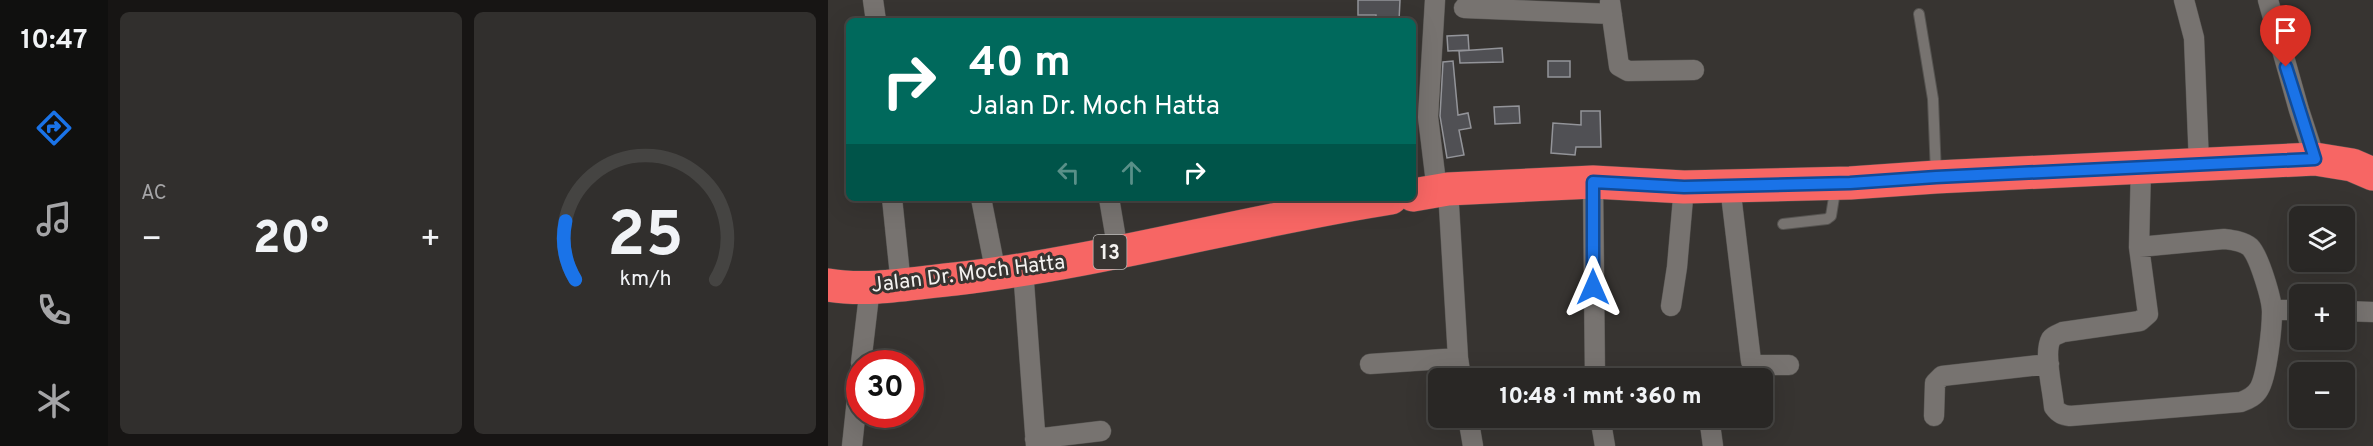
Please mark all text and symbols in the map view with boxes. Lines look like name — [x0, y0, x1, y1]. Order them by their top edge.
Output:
pin — [2260, 5, 2311, 67]
icon: arrive — [2269, 14, 2302, 47]
text: 10:47 — [21, 24, 87, 58]
text: 40 m — [969, 38, 1071, 91]
icon: right — [870, 42, 948, 120]
text: Jalan Dr. Moch Hatta — [969, 90, 1220, 124]
icon: directions — [33, 107, 75, 149]
icon: left — [1052, 156, 1085, 189]
icon: ahead — [1115, 156, 1148, 189]
icon: right — [1178, 156, 1211, 189]
text: AC — [141, 181, 167, 207]
icon: music — [33, 198, 75, 240]
text: 25 — [607, 199, 683, 278]
map controls — [2289, 206, 2355, 428]
button: layers — [2289, 206, 2355, 272]
text: 20° — [253, 212, 329, 269]
text: − — [141, 220, 162, 262]
text: + — [420, 220, 441, 262]
road number: 13 — [1094, 235, 1126, 269]
street label: Jalan Dr. Moch Hatta — [870, 249, 1067, 300]
position arrow — [1561, 255, 1625, 319]
text: km/h — [619, 266, 671, 293]
button: + — [2289, 284, 2355, 350]
icon: phone — [33, 289, 75, 331]
speed limit sign: 30 — [846, 350, 924, 428]
button: − — [2289, 362, 2355, 428]
icon: climate — [33, 380, 75, 422]
text: 10:48 · 1 mnt · 360 m — [1499, 384, 1702, 411]

